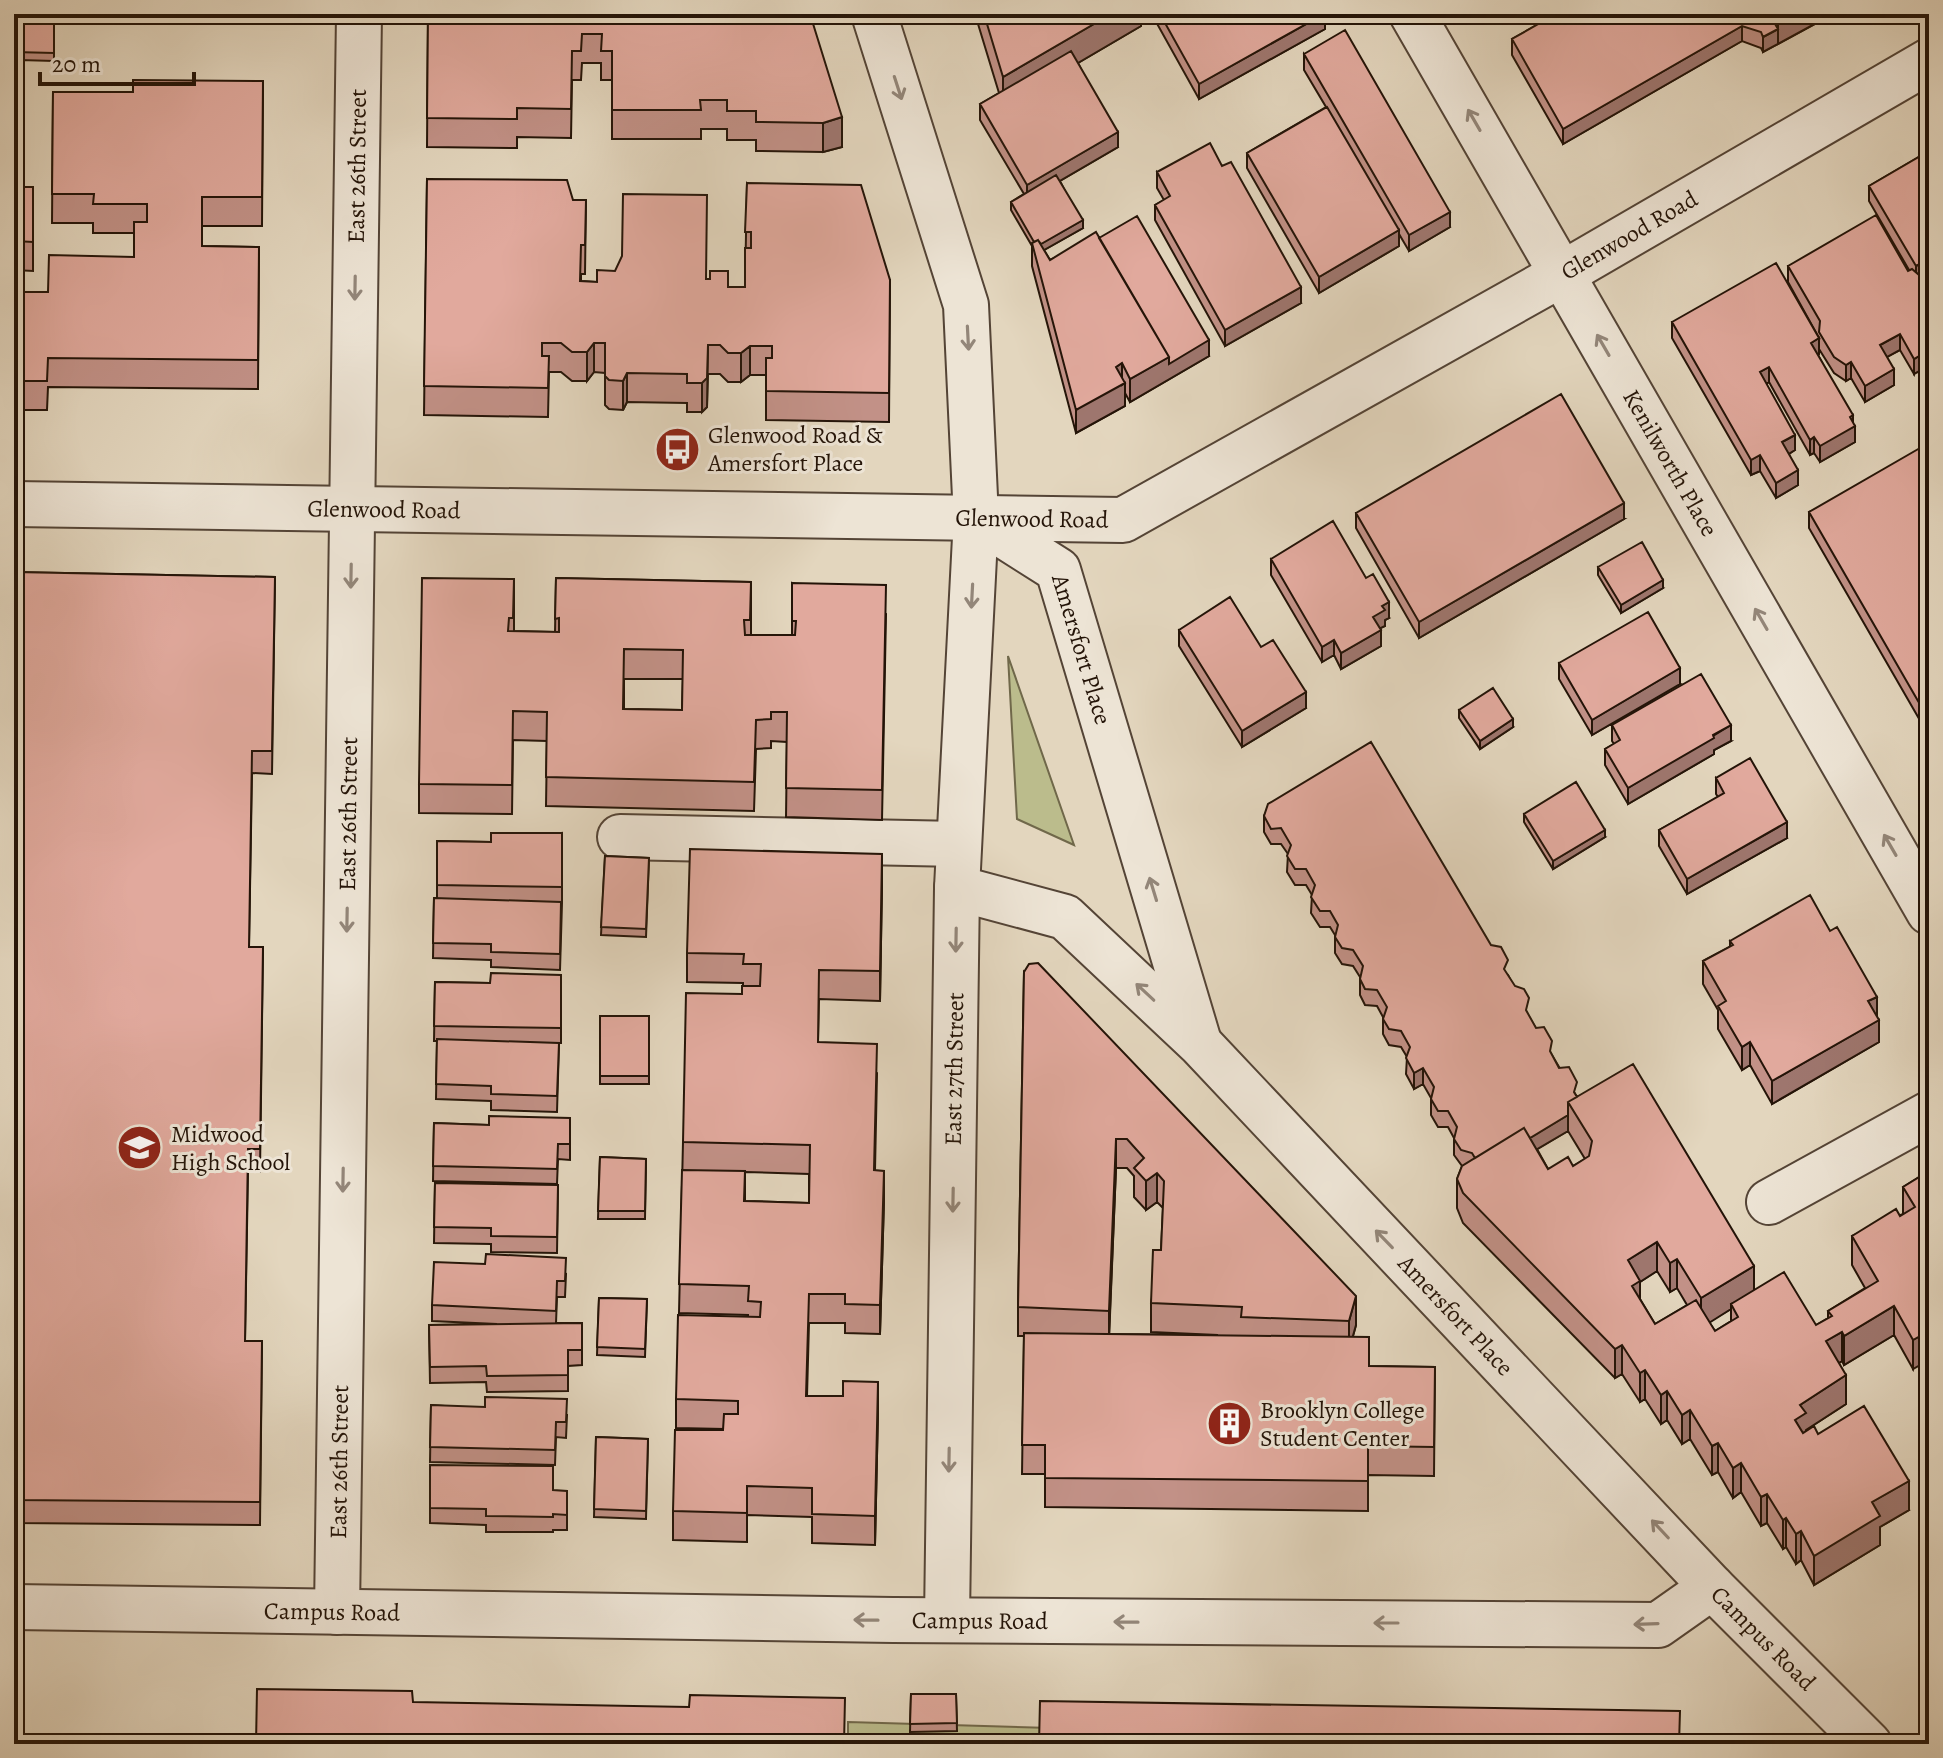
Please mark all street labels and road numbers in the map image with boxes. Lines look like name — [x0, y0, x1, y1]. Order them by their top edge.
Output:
street label: East 26th Street — [340, 89, 374, 244]
street label: Glenwood Road — [1555, 183, 1704, 287]
street label: Kenilworth Place — [1615, 383, 1725, 542]
street label: Glenwood Road — [307, 492, 461, 526]
street label: Glenwood Road — [955, 502, 1109, 536]
street label: Amersfort Place — [1044, 569, 1119, 728]
street label: East 26th Street — [331, 737, 365, 891]
street label: East 27th Street — [937, 992, 971, 1146]
street label: Amersfort Place — [1390, 1247, 1521, 1383]
street label: East 26th Street — [322, 1385, 356, 1539]
street label: Campus Road — [1704, 1579, 1823, 1698]
street label: Campus Road — [264, 1595, 400, 1629]
street label: Campus Road — [912, 1604, 1048, 1637]

